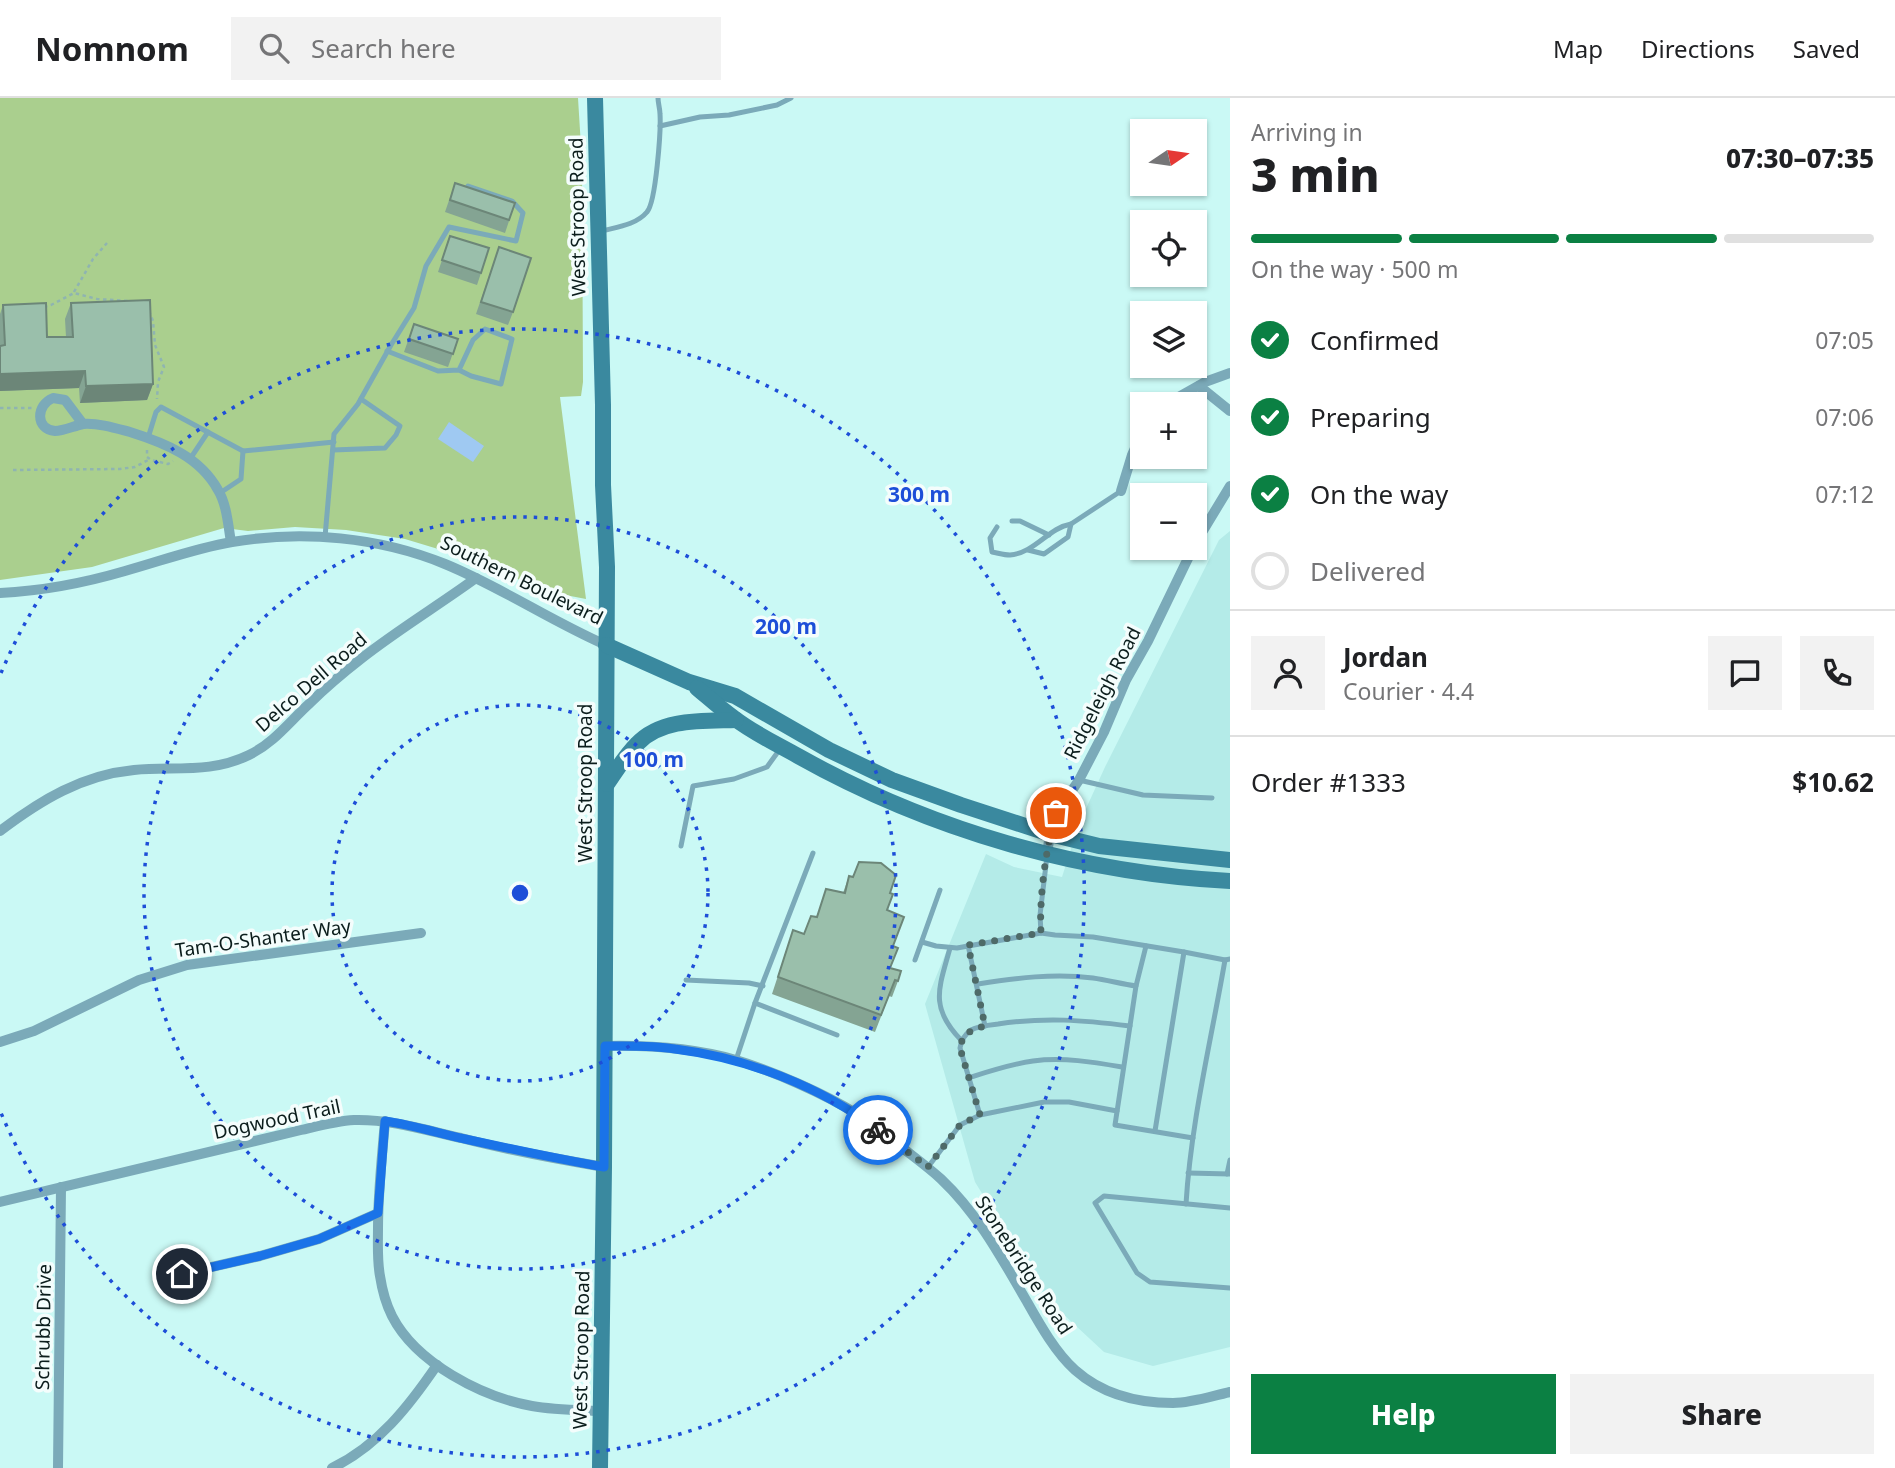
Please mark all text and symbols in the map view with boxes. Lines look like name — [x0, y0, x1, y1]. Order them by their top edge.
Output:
search box — [231, 17, 721, 80]
text: Nomnom — [35, 26, 189, 71]
icon: search — [255, 29, 293, 67]
text: Search here — [311, 30, 456, 66]
text: Map — [1553, 32, 1603, 65]
text: Directions — [1641, 32, 1755, 65]
text: Saved — [1793, 32, 1860, 65]
text: Arriving in — [1251, 116, 1363, 148]
north arrow — [1130, 119, 1208, 196]
map controls — [1130, 119, 1207, 560]
street label: West Stroop Road — [563, 137, 591, 297]
text: 07:30–07:35 — [1726, 140, 1874, 176]
text: 3 min — [1251, 143, 1380, 205]
button: locate — [1130, 210, 1207, 287]
text: On the way · 500 m — [1251, 253, 1458, 285]
button: layers — [1130, 301, 1207, 378]
icon: check — [1251, 321, 1289, 359]
text: Confirmed — [1310, 322, 1440, 358]
text: 07:05 — [1815, 324, 1874, 356]
button: + — [1130, 392, 1207, 469]
icon: check — [1251, 398, 1289, 436]
text: Preparing — [1310, 399, 1431, 435]
text: 07:06 — [1815, 401, 1874, 433]
icon: check — [1251, 475, 1289, 513]
text: On the way — [1310, 476, 1448, 512]
text: 07:12 — [1815, 478, 1874, 510]
text: 300 m — [888, 480, 950, 508]
button: − — [1130, 483, 1207, 560]
street label: Southern Boulevard — [436, 529, 608, 631]
text: Delivered — [1310, 553, 1426, 589]
text: 200 m — [755, 612, 817, 640]
street label: Ridgeleigh Road — [1057, 622, 1147, 764]
street label: Delco Dell Road — [250, 626, 372, 738]
button: person — [1251, 636, 1325, 710]
button: chat — [1708, 636, 1782, 710]
button: phone — [1800, 636, 1874, 710]
text: Jordan — [1343, 639, 1428, 675]
text: Courier · 4.4 — [1343, 675, 1474, 707]
street label: West Stroop Road — [572, 704, 598, 862]
text: 100 m — [622, 745, 684, 773]
text: Order #1333 — [1251, 764, 1406, 800]
text: $10.62 — [1792, 764, 1874, 800]
pin — [1026, 783, 1086, 843]
icon: bag — [1037, 794, 1075, 832]
centre of rings — [508, 881, 532, 905]
street label: Tam-O-Shanter Way — [173, 913, 353, 963]
street label: Dogwood Trail — [211, 1093, 343, 1145]
courier — [843, 1095, 913, 1165]
icon: bike — [859, 1111, 897, 1149]
street label: Stonebridge Road — [969, 1191, 1079, 1339]
pin — [152, 1244, 212, 1304]
icon: home — [163, 1255, 201, 1293]
street label: Schrubb Drive — [29, 1264, 57, 1390]
street label: West Stroop Road — [567, 1270, 595, 1430]
button: Help — [1251, 1374, 1556, 1454]
button: Share — [1570, 1374, 1874, 1454]

